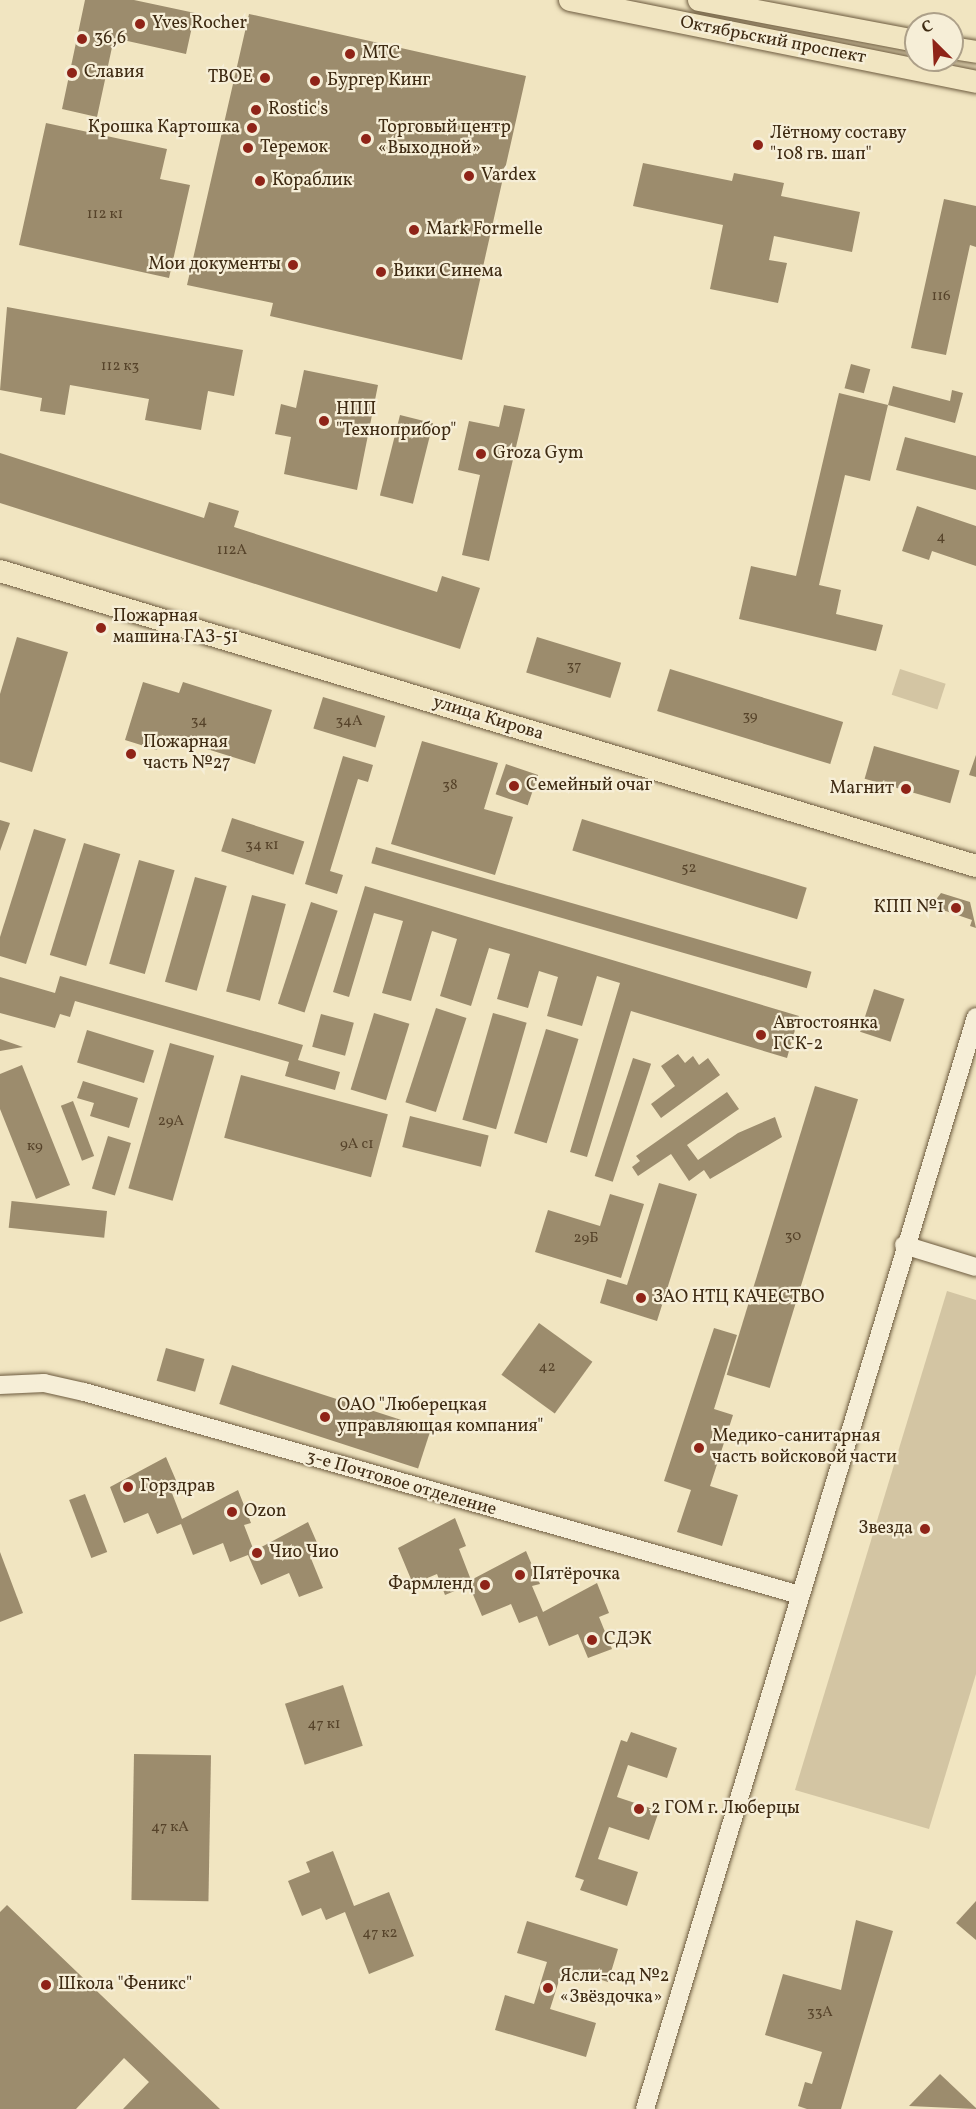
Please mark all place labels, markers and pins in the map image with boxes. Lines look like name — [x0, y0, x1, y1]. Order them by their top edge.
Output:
place label: Yves Rocher — [152, 13, 247, 35]
marker: Yves Rocher — [133, 17, 147, 31]
place label: 36,6 — [94, 28, 126, 50]
marker: 36,6 — [75, 32, 89, 46]
place label: МТС — [362, 43, 400, 65]
marker: МТС — [343, 47, 357, 61]
place label: Славия — [84, 62, 144, 84]
marker: Славия — [65, 66, 79, 80]
place label: ТВОЕ — [208, 67, 253, 89]
place label: Бургер Кинг — [327, 70, 430, 92]
marker: ТВОЕ — [258, 71, 272, 85]
marker: Бургер Кинг — [308, 74, 322, 88]
place label: Rostic's — [268, 99, 328, 121]
marker: Rostic's — [249, 103, 263, 117]
place label: Крошка Картошка — [88, 117, 240, 139]
place label: Торговый центр «Выходной» — [378, 118, 511, 160]
marker: Крошка Картошка — [245, 121, 259, 135]
place label: Лётному составу "108 гв. шап" — [770, 124, 907, 166]
marker: Торговый центр «Выходной» — [359, 132, 373, 146]
place label: Теремок — [260, 137, 328, 159]
marker: Лётному составу "108 гв. шап" — [751, 138, 765, 152]
marker: Теремок — [241, 141, 255, 155]
place label: Vardex — [481, 165, 536, 187]
marker: Vardex — [462, 169, 476, 183]
place label: Кораблик — [272, 170, 352, 192]
marker: Кораблик — [253, 174, 267, 188]
place label: Mark Formelle — [426, 219, 543, 241]
marker: Mark Formelle — [407, 223, 421, 237]
place label: Мои документы — [148, 254, 281, 276]
marker: Мои документы — [286, 258, 300, 272]
place label: Вики Синема — [393, 261, 503, 283]
marker: Вики Синема — [374, 265, 388, 279]
place label: НПП "Техноприбор" — [336, 400, 456, 442]
marker: НПП "Техноприбор" — [317, 414, 331, 428]
place label: Groza Gym — [493, 443, 584, 465]
marker: Groza Gym — [474, 447, 488, 461]
place label: Пожарная машина ГАЗ-51 — [113, 607, 238, 650]
marker: Пожарная машина ГАЗ-51 — [94, 621, 108, 635]
place label: Пожарная часть №27 — [143, 733, 231, 776]
marker: Пожарная часть №27 — [124, 747, 138, 761]
place label: Семейный очаг — [526, 775, 652, 797]
place label: Магнит — [830, 778, 894, 800]
marker: Семейный очаг — [507, 779, 521, 793]
marker: Магнит — [899, 782, 913, 796]
place label: КПП №1 — [873, 897, 944, 919]
marker: КПП №1 — [949, 901, 963, 915]
place label: Автостоянка ГСК-2 — [773, 1014, 878, 1056]
marker: Автостоянка ГСК-2 — [754, 1028, 768, 1042]
place label: ЗАО НТЦ КАЧЕСТВО — [653, 1287, 824, 1309]
marker: ЗАО НТЦ КАЧЕСТВО — [634, 1291, 648, 1305]
place label: ОАО "Люберецкая управляющая компания" — [337, 1396, 544, 1438]
marker: ОАО "Люберецкая управляющая компания" — [318, 1410, 332, 1424]
place label: Медико-санитарная часть войсковой части — [712, 1427, 897, 1470]
marker: Медико-санитарная часть войсковой части — [690, 1439, 708, 1457]
place label: Горздрав — [140, 1476, 215, 1498]
marker: Горздрав — [121, 1480, 135, 1494]
place label: Ozon — [244, 1501, 286, 1523]
marker: Ozon — [225, 1505, 239, 1519]
place label: Звезда — [858, 1518, 913, 1540]
marker: Звезда — [918, 1522, 932, 1536]
place label: Чио Чио — [269, 1542, 339, 1564]
marker: Чио Чио — [250, 1546, 264, 1560]
place label: Пятёрочка — [532, 1564, 620, 1586]
marker: Пятёрочка — [513, 1568, 527, 1582]
place label: Фармленд — [388, 1574, 473, 1596]
marker: Фармленд — [478, 1578, 492, 1592]
place label: СДЭК — [604, 1629, 652, 1651]
marker: СДЭК — [585, 1633, 599, 1647]
place label: 2 ГОМ г. Люберцы — [651, 1798, 800, 1820]
marker: 2 ГОМ г. Люберцы — [632, 1802, 646, 1816]
place label: Ясли-сад №2 «Звёздочка» — [560, 1967, 669, 2010]
place label: Школа "Феникс" — [58, 1974, 192, 1996]
marker: Школа "Феникс" — [39, 1978, 53, 1992]
marker: Ясли-сад №2 «Звёздочка» — [541, 1981, 555, 1995]

